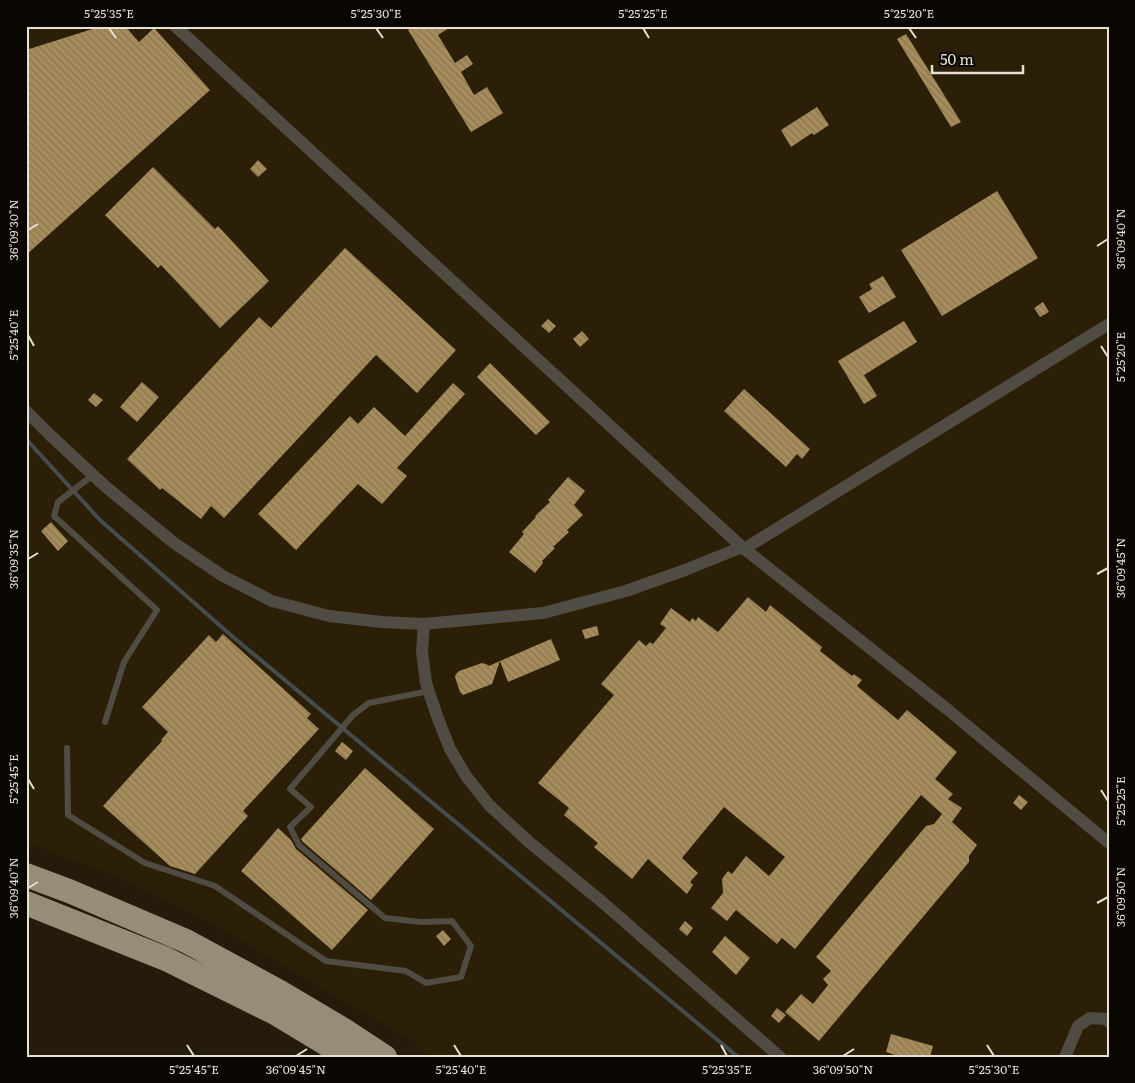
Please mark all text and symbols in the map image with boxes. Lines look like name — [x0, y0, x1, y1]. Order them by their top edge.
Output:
text: 5°25'35"E — [84, 4, 134, 22]
text: 5°25'30"E — [351, 4, 402, 22]
text: 5°25'25"E — [618, 4, 668, 22]
text: 5°25'20"E — [884, 4, 935, 22]
scale bar — [932, 42, 1024, 74]
text: 50 m — [940, 47, 974, 70]
text: 36°09'30"N — [4, 199, 22, 261]
text: 36°09'40"N — [1111, 208, 1129, 270]
text: 5°25'40"E — [4, 309, 22, 360]
text: 5°25'20"E — [1111, 331, 1129, 382]
text: 36°09'35"N — [4, 529, 22, 589]
text: 36°09'45"N — [1111, 538, 1129, 598]
text: 5°25'45"E — [4, 754, 22, 804]
text: 5°25'25"E — [1111, 776, 1129, 826]
text: 36°09'40"N — [4, 857, 22, 919]
text: 36°09'50"N — [1111, 867, 1129, 927]
text: 5°25'45"E — [169, 1060, 219, 1078]
text: 36°09'45"N — [266, 1060, 326, 1078]
text: 5°25'40"E — [436, 1060, 487, 1078]
text: 5°25'35"E — [702, 1060, 752, 1078]
text: 36°09'50"N — [813, 1060, 873, 1078]
text: 5°25'30"E — [969, 1060, 1020, 1078]

